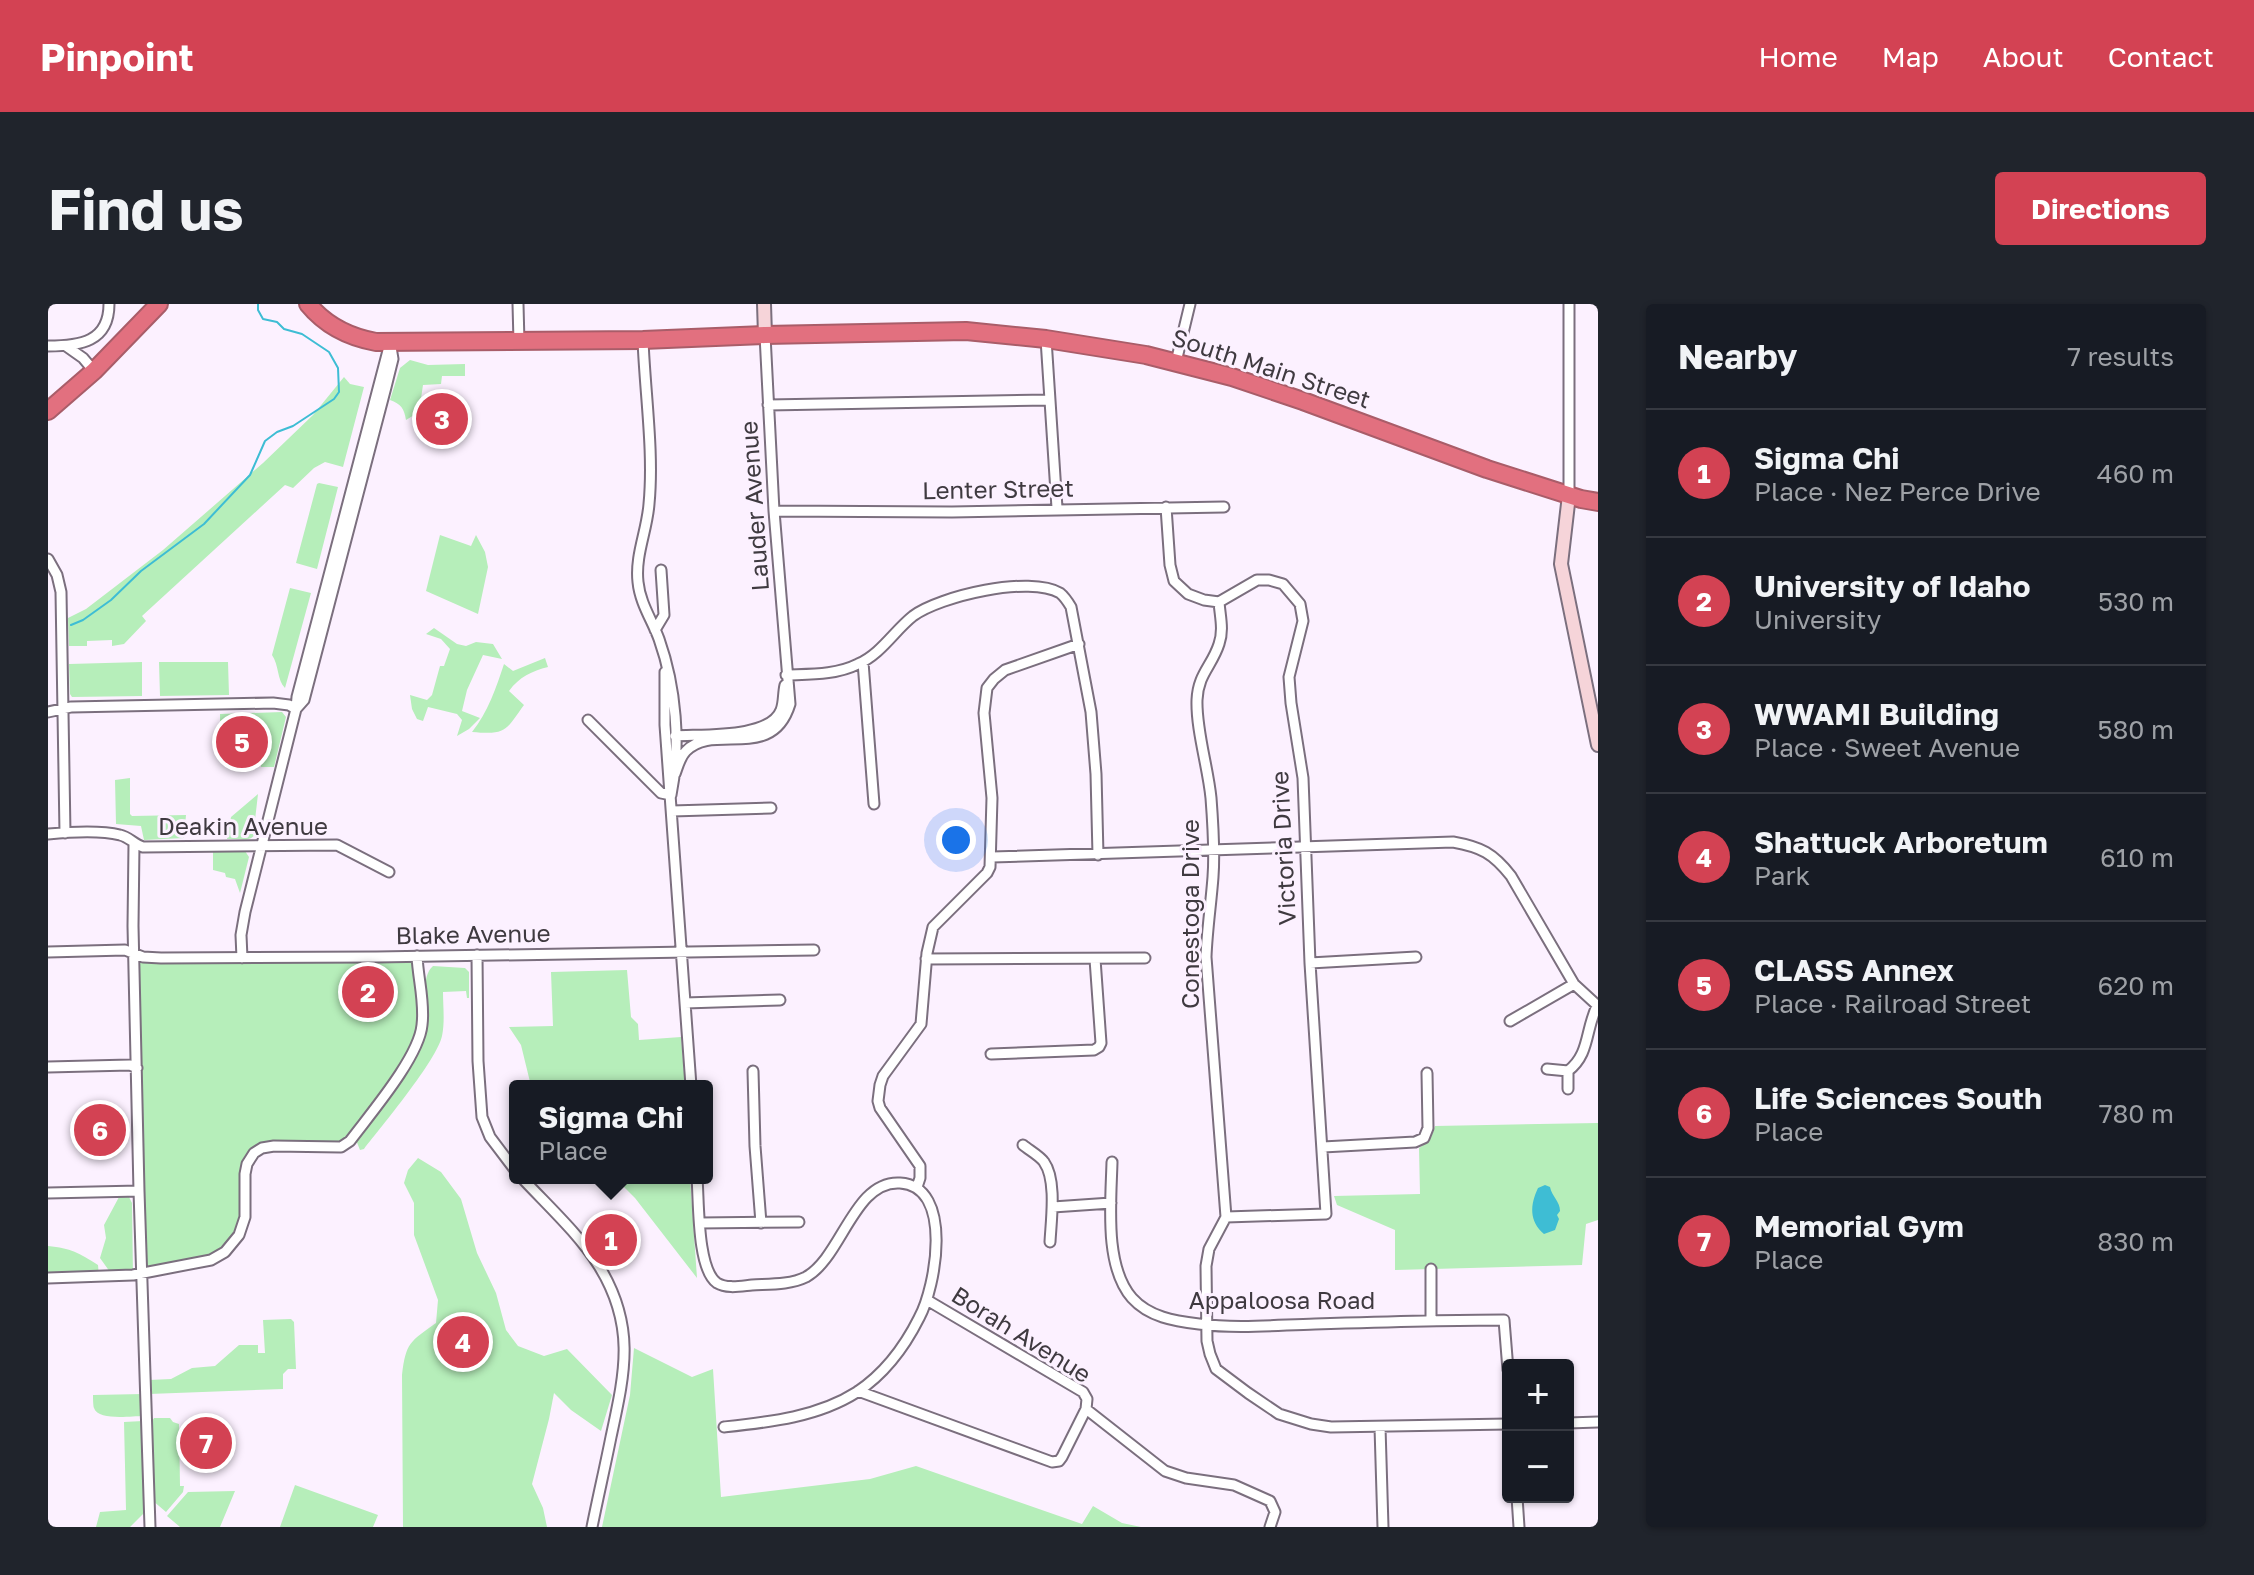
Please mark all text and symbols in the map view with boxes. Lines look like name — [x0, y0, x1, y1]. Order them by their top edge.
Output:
text: Pinpoint — [40, 34, 194, 79]
text: Home — [1759, 40, 1838, 73]
text: Map — [1882, 40, 1939, 73]
text: About — [1983, 40, 2064, 73]
text: Contact — [2108, 40, 2214, 73]
button: Directions — [1995, 172, 2206, 245]
text: Find us — [48, 175, 244, 242]
street label: South Main Street — [1169, 322, 1374, 413]
text: Nearby — [1678, 336, 1798, 376]
text: 7 results — [2067, 341, 2174, 372]
pin: 3 — [416, 389, 468, 449]
street label: Lauder Avenue — [733, 420, 774, 592]
text: Sigma Chi — [1754, 440, 1900, 476]
text: 1 — [1697, 458, 1711, 489]
text: 460 m — [2097, 458, 2174, 489]
street label: Lenter Street — [922, 473, 1074, 504]
text: Place · Nez Perce Drive — [1754, 476, 2041, 507]
text: University of Idaho — [1754, 568, 2030, 604]
text: 2 — [1696, 586, 1712, 617]
text: 530 m — [2098, 586, 2174, 617]
text: University — [1754, 604, 1881, 635]
text: WWAMI Building — [1754, 696, 1999, 732]
pin: 5 — [216, 712, 268, 772]
text: 3 — [1696, 714, 1712, 745]
text: 580 m — [2097, 714, 2174, 745]
text: Place · Sweet Avenue — [1754, 732, 2020, 763]
street label: Victoria Drive — [1264, 770, 1301, 926]
street label: Deakin Avenue — [158, 811, 328, 840]
street label: Conestoga Drive — [1175, 819, 1204, 1009]
your location — [936, 820, 976, 860]
text: Shattuck Arboretum — [1754, 824, 2048, 860]
text: 4 — [1696, 842, 1712, 873]
text: 610 m — [2100, 842, 2174, 873]
text: Park — [1754, 860, 1810, 891]
street label: Blake Avenue — [395, 918, 551, 949]
text: CLASS Annex — [1754, 952, 1954, 988]
pin: 2 — [342, 962, 394, 1022]
text: 5 — [1696, 970, 1712, 1001]
text: 620 m — [2098, 970, 2174, 1001]
text: Place · Railroad Street — [1754, 988, 2031, 1019]
popup — [509, 1080, 713, 1184]
text: Life Sciences South — [1754, 1080, 2042, 1116]
text: 6 — [1696, 1098, 1712, 1129]
text: 780 m — [2099, 1098, 2174, 1129]
text: Sigma Chi — [538, 1099, 684, 1135]
pin: 6 — [74, 1100, 126, 1160]
text: Place — [1754, 1116, 1823, 1147]
text: Place — [538, 1135, 608, 1166]
text: Memorial Gym — [1754, 1208, 1964, 1244]
pin: 1 — [585, 1210, 637, 1270]
text: 7 — [1697, 1226, 1711, 1257]
text: 830 m — [2097, 1226, 2174, 1257]
text: Place — [1754, 1244, 1823, 1275]
street label: Borah Avenue — [947, 1279, 1097, 1388]
street label: Appaloosa Road — [1189, 1285, 1375, 1314]
pin: 4 — [437, 1312, 489, 1372]
map controls — [1502, 1359, 1574, 1503]
button: + — [1502, 1359, 1574, 1431]
pin: 7 — [180, 1413, 232, 1473]
button: − — [1502, 1431, 1574, 1503]

